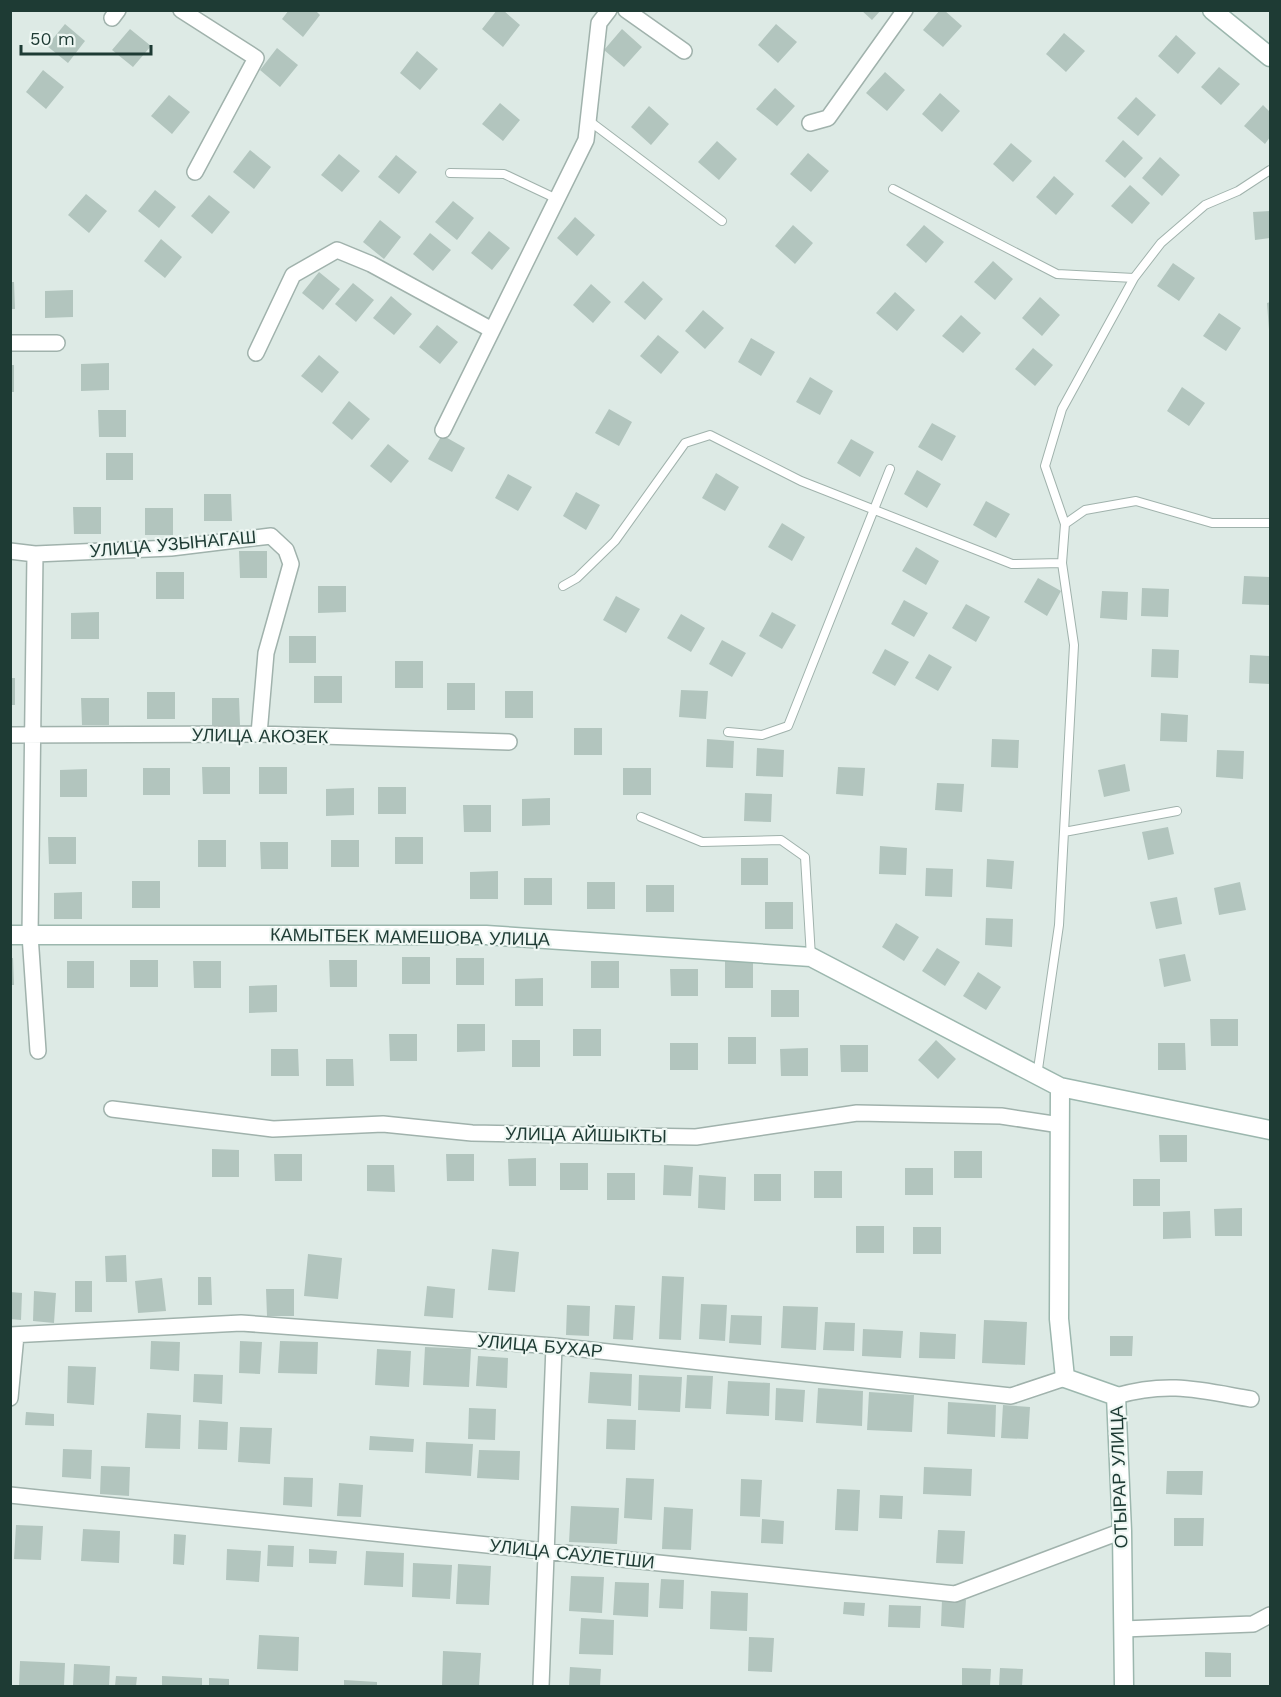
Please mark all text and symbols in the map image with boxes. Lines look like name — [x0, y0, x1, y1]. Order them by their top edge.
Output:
scale bar — [21, 18, 152, 56]
text: 50 m — [30, 28, 75, 49]
street label: УЛИЦА УЗЫНАГАШ — [89, 526, 257, 561]
street label: УЛИЦА АКОЗЕК — [191, 724, 329, 747]
street label: КАМЫТБЕК МАМЕШОВА УЛИЦА — [270, 924, 550, 949]
street label: УЛИЦА АЙШЫКТЫ — [505, 1123, 667, 1146]
street label: УЛИЦА БУХАР — [476, 1330, 604, 1361]
street label: ОТЫРАР УЛИЦА — [1106, 1405, 1131, 1549]
street label: УЛИЦА САУЛЕТШИ — [488, 1534, 656, 1573]

